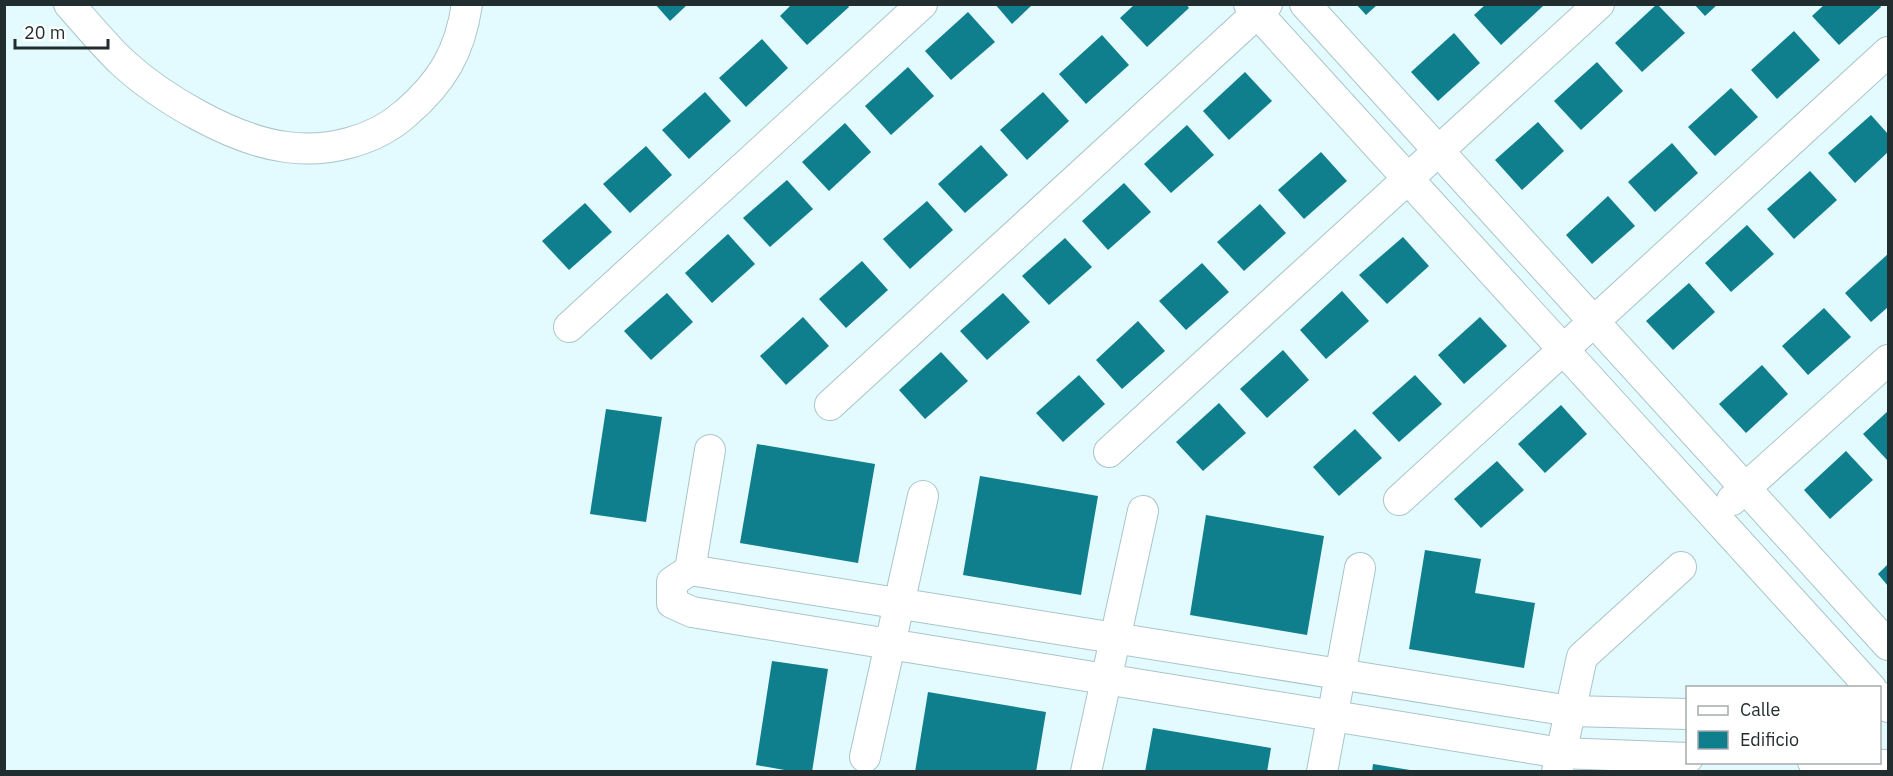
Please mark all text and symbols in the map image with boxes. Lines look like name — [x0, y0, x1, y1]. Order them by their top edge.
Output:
scale bar — [15, 12, 108, 50]
text: 20 m — [24, 21, 66, 44]
legend — [1686, 686, 1881, 764]
text: Calle — [1740, 698, 1780, 721]
text: Edificio — [1740, 728, 1799, 751]

